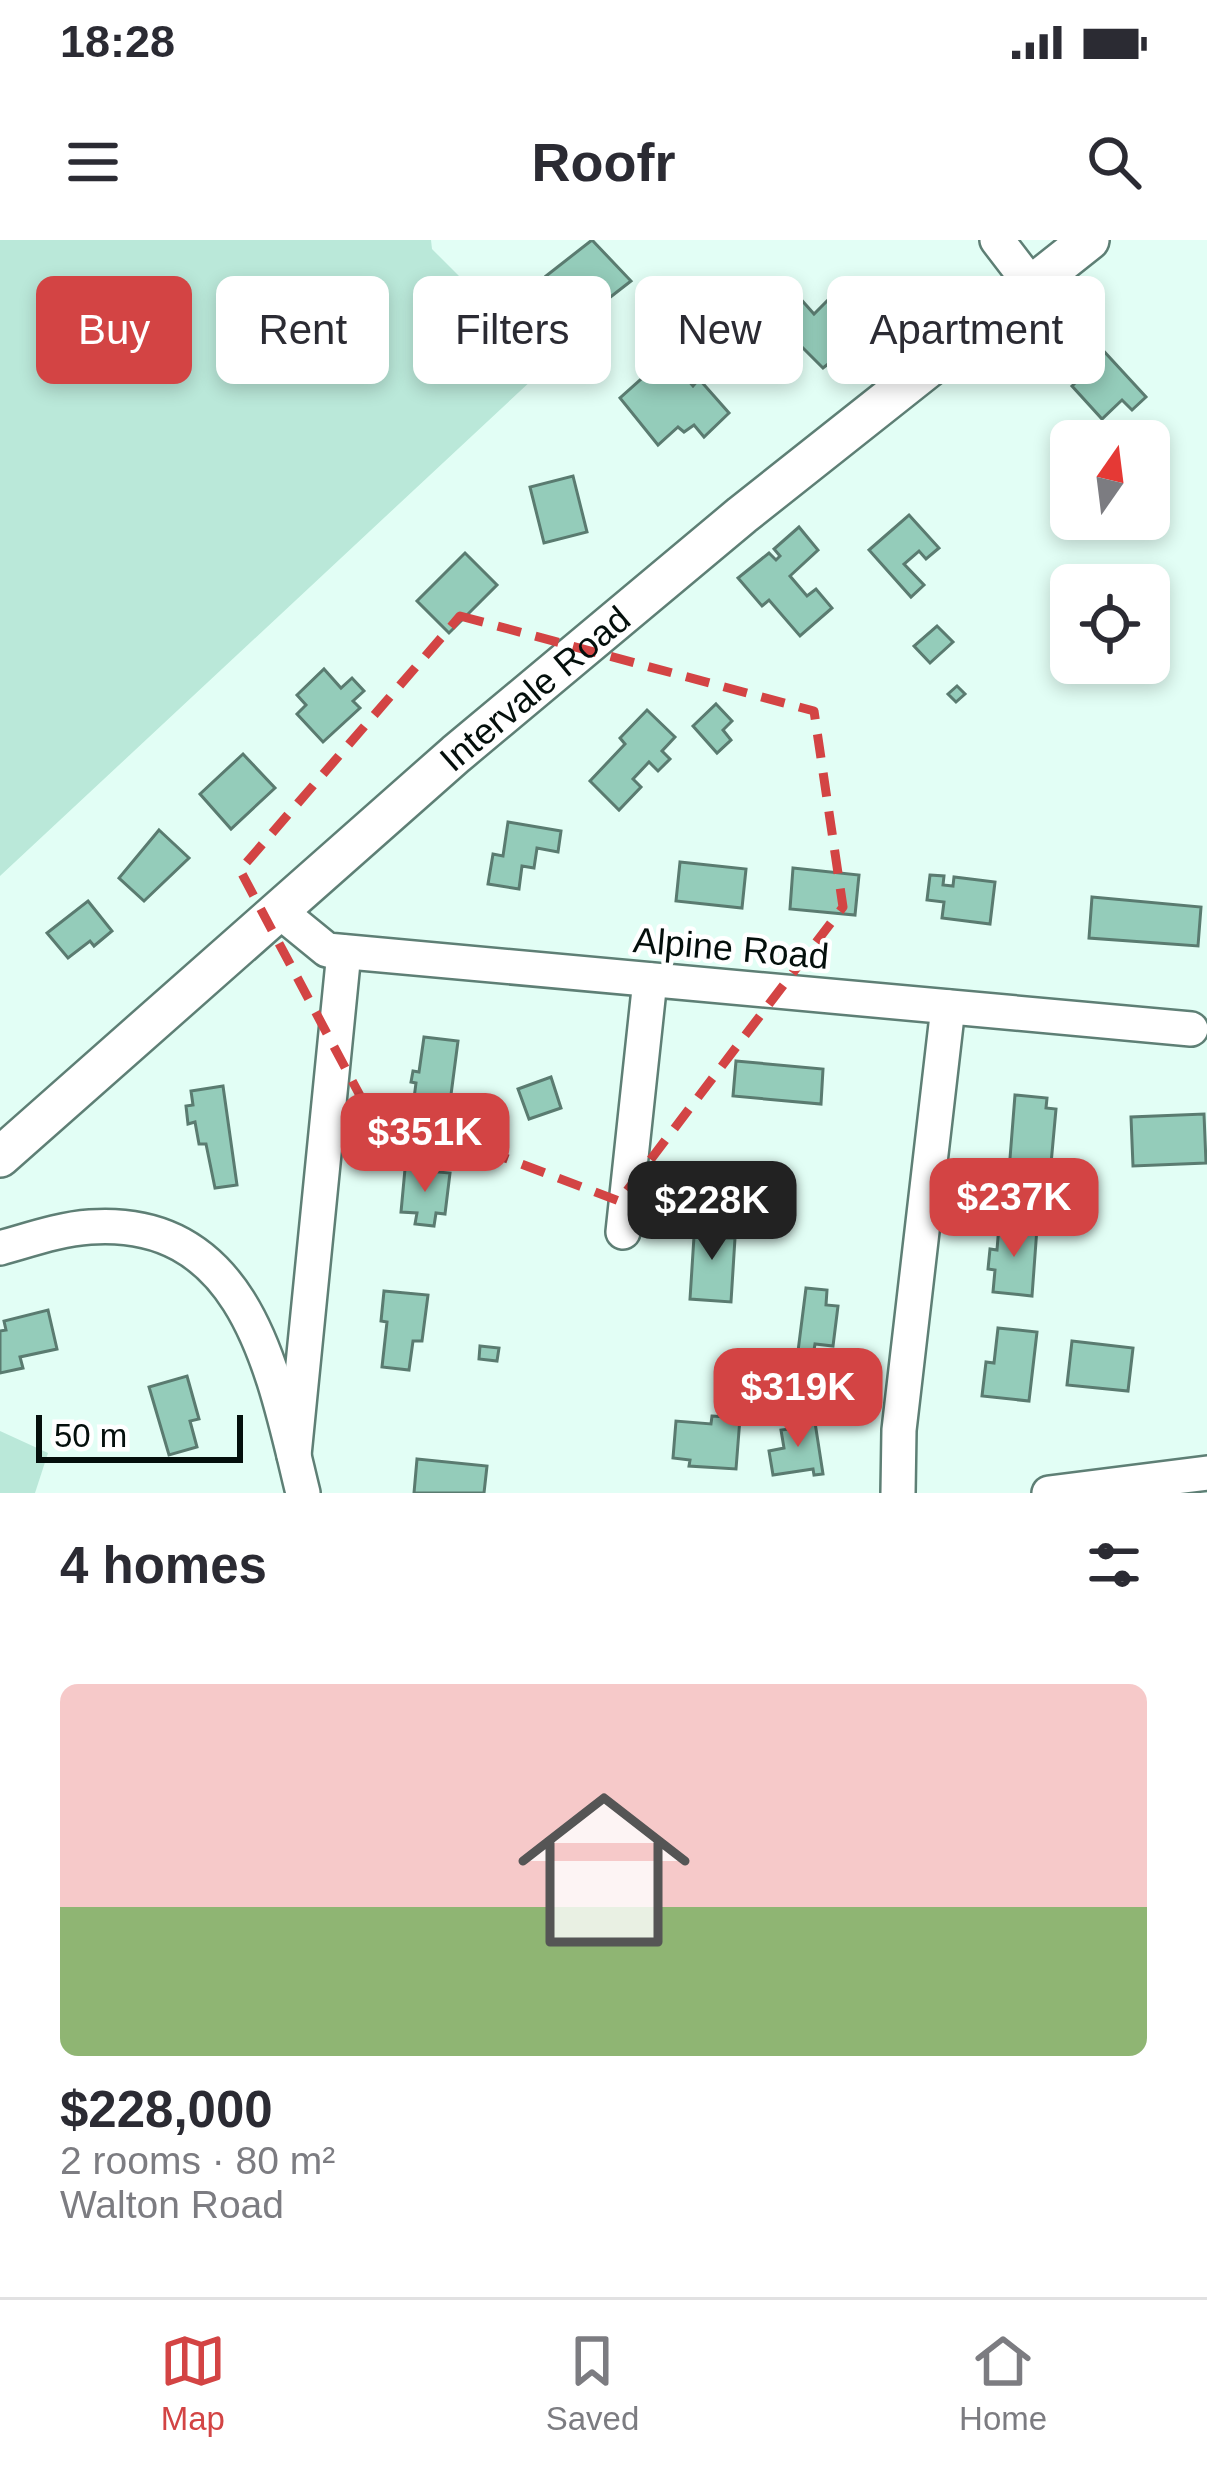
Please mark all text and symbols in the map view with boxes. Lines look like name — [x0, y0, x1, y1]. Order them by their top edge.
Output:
text: 18:28 — [60, 16, 175, 67]
icon: menu — [60, 129, 126, 195]
icon: search — [1081, 129, 1147, 195]
text: Roofr — [532, 132, 675, 192]
chip: Buy — [36, 276, 192, 384]
chip: Rent — [216, 276, 389, 384]
chip: Filters — [413, 276, 611, 384]
chip: New — [635, 276, 803, 384]
chip: Apartment — [827, 276, 1105, 384]
north arrow — [1050, 420, 1170, 540]
map controls — [1050, 420, 1170, 684]
button: locate — [1050, 564, 1170, 684]
street label: Intervale Road — [431, 597, 638, 779]
street label: Alpine Road — [632, 919, 830, 977]
pin: $351K — [341, 1093, 509, 1195]
text: $351K — [368, 1110, 482, 1153]
pin: $237K — [930, 1158, 1098, 1260]
pin: $228K — [628, 1161, 796, 1263]
text: $237K — [957, 1175, 1071, 1218]
text: $228K — [655, 1178, 769, 1221]
pin: $319K — [714, 1348, 882, 1450]
text: $319K — [741, 1365, 855, 1408]
scale bar — [36, 1409, 243, 1462]
text: 50 m — [54, 1417, 127, 1454]
icon: filters — [1081, 1532, 1147, 1598]
text: 4 homes — [60, 1537, 267, 1594]
icon: home — [496, 1762, 712, 1978]
text: $228,000 — [60, 2081, 273, 2138]
text: 2 rooms · 80 m² — [60, 2139, 335, 2182]
text: Walton Road — [60, 2183, 284, 2226]
tab: Map — [160, 2328, 226, 2438]
tab: Saved — [546, 2328, 639, 2438]
tab: Home — [959, 2328, 1047, 2438]

